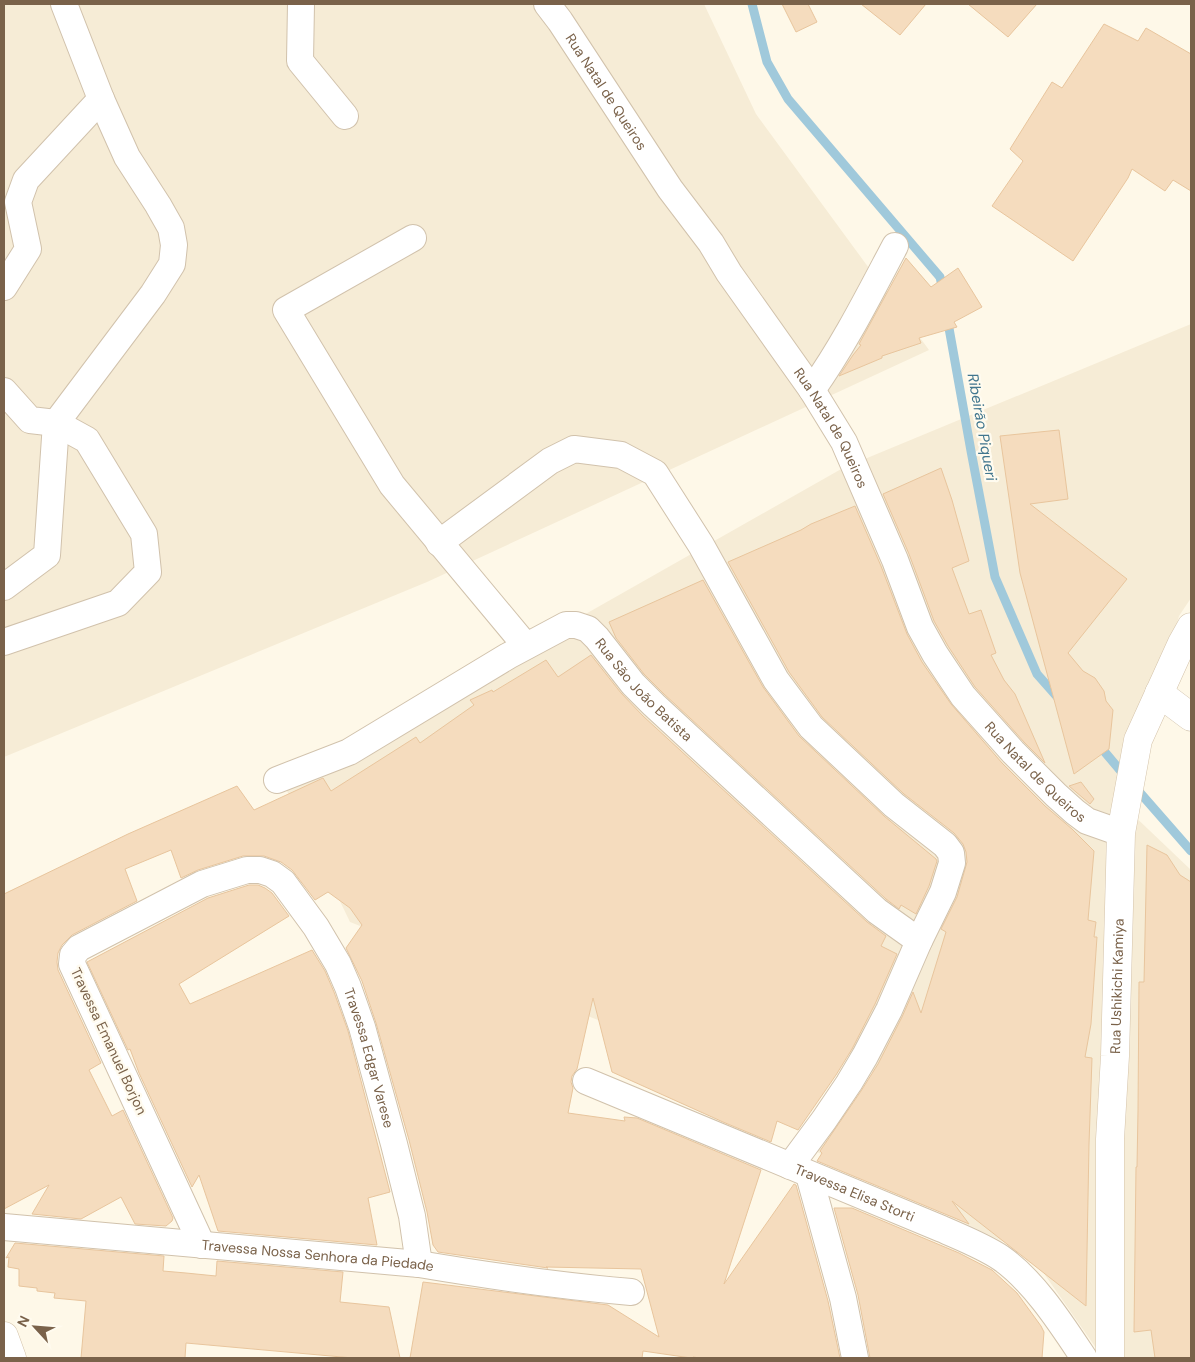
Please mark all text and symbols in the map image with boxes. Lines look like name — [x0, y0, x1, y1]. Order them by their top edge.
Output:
street label: Rua Natal de Queiros — [562, 30, 651, 153]
street label: Rua Natal de Queiros — [790, 364, 872, 491]
water label: Ribeirão Piqueri — [963, 372, 1001, 483]
street label: Rua São João Batista — [591, 634, 696, 745]
street label: Rua Natal de Queiros — [981, 718, 1090, 826]
street label: Rua Ushikichi Kamiya — [1106, 918, 1128, 1054]
street label: Travessa Emanuel Borjon — [67, 964, 151, 1118]
street label: Travessa Edgar Varese — [340, 986, 398, 1130]
street label: Travessa Elisa Storti — [792, 1160, 918, 1226]
street label: Travessa Nossa Senhora da Piedade — [201, 1236, 435, 1275]
north arrow — [10, 1302, 60, 1352]
text: N — [13, 1313, 34, 1330]

